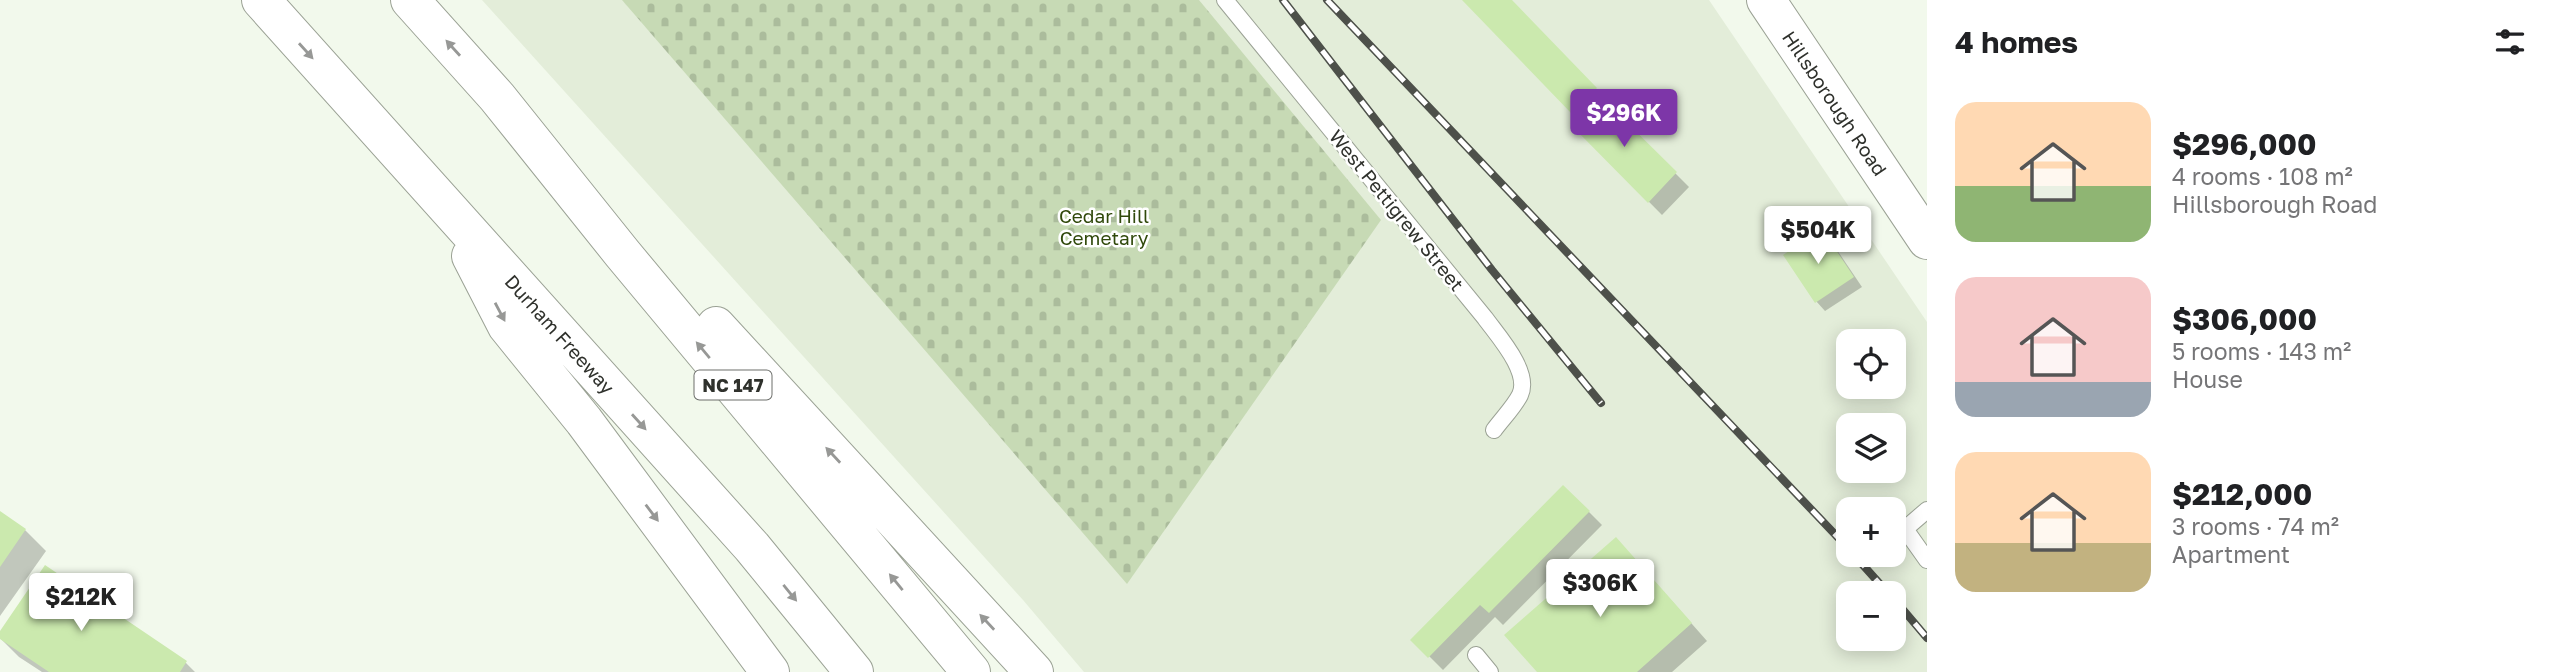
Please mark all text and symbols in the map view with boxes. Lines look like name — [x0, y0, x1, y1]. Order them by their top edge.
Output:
icon: filters — [2491, 23, 2529, 61]
text: 4 homes — [1955, 24, 2078, 60]
street label: Hillsborough Road — [1778, 26, 1892, 180]
one-way arrow — [446, 40, 461, 57]
one-way arrow — [298, 42, 314, 60]
pin: $296K — [1575, 90, 1673, 149]
text: $296K — [1586, 98, 1662, 126]
street label: West Pettigrew Street — [1325, 125, 1469, 295]
text: $296,000 — [2172, 126, 2317, 162]
icon: home — [2011, 130, 2095, 214]
text: 4 rooms · 108 m² — [2172, 162, 2353, 190]
text: Hillsborough Road — [2172, 190, 2377, 218]
park label: Cedar Hill Cemetary — [1059, 204, 1149, 249]
pin: $504K — [1769, 206, 1867, 266]
text: $504K — [1780, 215, 1856, 243]
street label: Durham Freeway — [500, 270, 620, 399]
text: $306,000 — [2172, 301, 2317, 337]
one-way arrow — [494, 302, 506, 322]
icon: home — [2011, 305, 2095, 389]
map controls — [1836, 329, 1906, 651]
button: locate — [1836, 329, 1906, 399]
text: 5 rooms · 143 m² — [2172, 337, 2351, 365]
one-way arrow — [696, 342, 711, 360]
text: House — [2172, 365, 2243, 393]
road number: NC 147 — [694, 370, 772, 400]
one-way arrow — [631, 413, 647, 430]
button: layers — [1836, 413, 1906, 483]
one-way arrow — [825, 447, 841, 464]
text: $212,000 — [2172, 476, 2312, 512]
icon: home — [2011, 480, 2095, 564]
button: + — [1836, 497, 1906, 567]
one-way arrow — [645, 503, 659, 522]
text: 3 rooms · 74 m² — [2172, 512, 2339, 540]
text: Apartment — [2172, 540, 2290, 568]
pin: $306K — [1551, 560, 1649, 619]
text: $306K — [1562, 568, 1638, 596]
one-way arrow — [889, 573, 904, 590]
pin: $212K — [32, 574, 130, 633]
button: − — [1836, 581, 1906, 651]
text: $212K — [45, 582, 117, 610]
one-way arrow — [782, 584, 797, 602]
one-way arrow — [980, 614, 996, 631]

